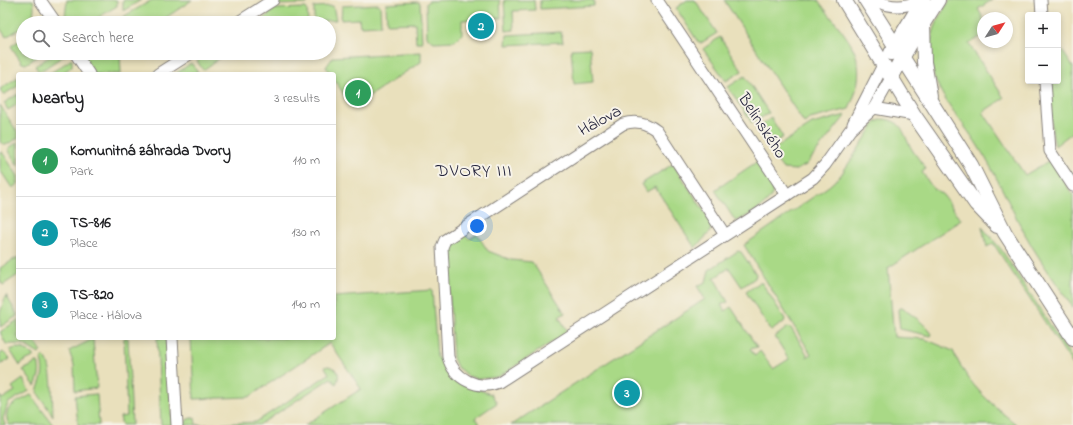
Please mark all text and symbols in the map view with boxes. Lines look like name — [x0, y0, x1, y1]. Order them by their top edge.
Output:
pin: 2 — [468, 11, 494, 41]
north arrow — [977, 12, 1013, 48]
map controls — [1025, 12, 1061, 84]
button: + — [1025, 12, 1061, 48]
search box — [16, 16, 336, 60]
icon: search — [30, 27, 52, 49]
text: Search here — [62, 27, 134, 49]
button: − — [1025, 48, 1061, 84]
pin: 1 — [345, 78, 371, 108]
text: Nearby — [32, 86, 84, 111]
street label: Belinského — [731, 87, 793, 164]
text: 3 results — [274, 89, 320, 108]
street label: Hálova — [574, 99, 626, 143]
text: Komunitná záhrada Dvory — [70, 140, 231, 162]
text: 1 — [43, 151, 47, 170]
text: 110 m — [293, 151, 320, 170]
district label: DVORY III — [435, 159, 512, 185]
text: Park — [70, 162, 94, 181]
text: TS-816 — [70, 212, 111, 234]
your location — [467, 216, 487, 236]
text: 2 — [42, 223, 48, 242]
text: 130 m — [292, 223, 320, 242]
text: Place — [70, 234, 98, 253]
text: TS-820 — [70, 284, 113, 306]
text: 3 — [42, 295, 48, 314]
text: 140 m — [292, 295, 320, 314]
text: Place · Hálova — [70, 306, 142, 325]
pin: 3 — [614, 378, 640, 408]

